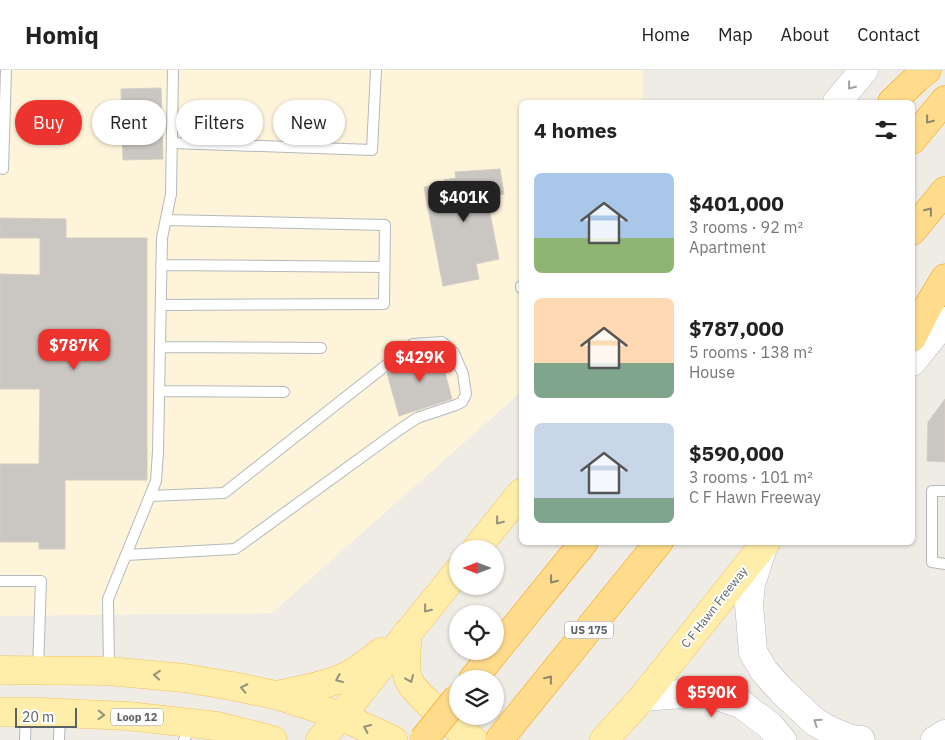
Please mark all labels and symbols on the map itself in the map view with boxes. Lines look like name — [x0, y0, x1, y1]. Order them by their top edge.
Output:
one-way arrow — [848, 80, 856, 89]
one-way arrow — [926, 114, 934, 123]
pin: $401K — [429, 180, 499, 223]
one-way arrow — [923, 208, 931, 217]
pin: $787K — [39, 328, 109, 371]
pin: $429K — [385, 340, 455, 383]
one-way arrow — [496, 515, 504, 524]
north arrow — [449, 540, 504, 595]
street label: C F Hawn Freeway — [678, 563, 750, 651]
one-way arrow — [550, 574, 559, 583]
one-way arrow — [424, 603, 432, 612]
road number: US 175 — [565, 622, 613, 638]
one-way arrow — [153, 670, 161, 681]
one-way arrow — [335, 672, 344, 683]
one-way arrow — [403, 674, 414, 683]
one-way arrow — [543, 676, 551, 685]
pin: $590K — [677, 676, 747, 718]
one-way arrow — [239, 684, 248, 694]
scale bar — [15, 705, 78, 728]
road number: Loop 12 — [111, 708, 163, 726]
one-way arrow — [98, 710, 105, 720]
one-way arrow — [813, 719, 822, 728]
one-way arrow — [363, 724, 372, 734]

